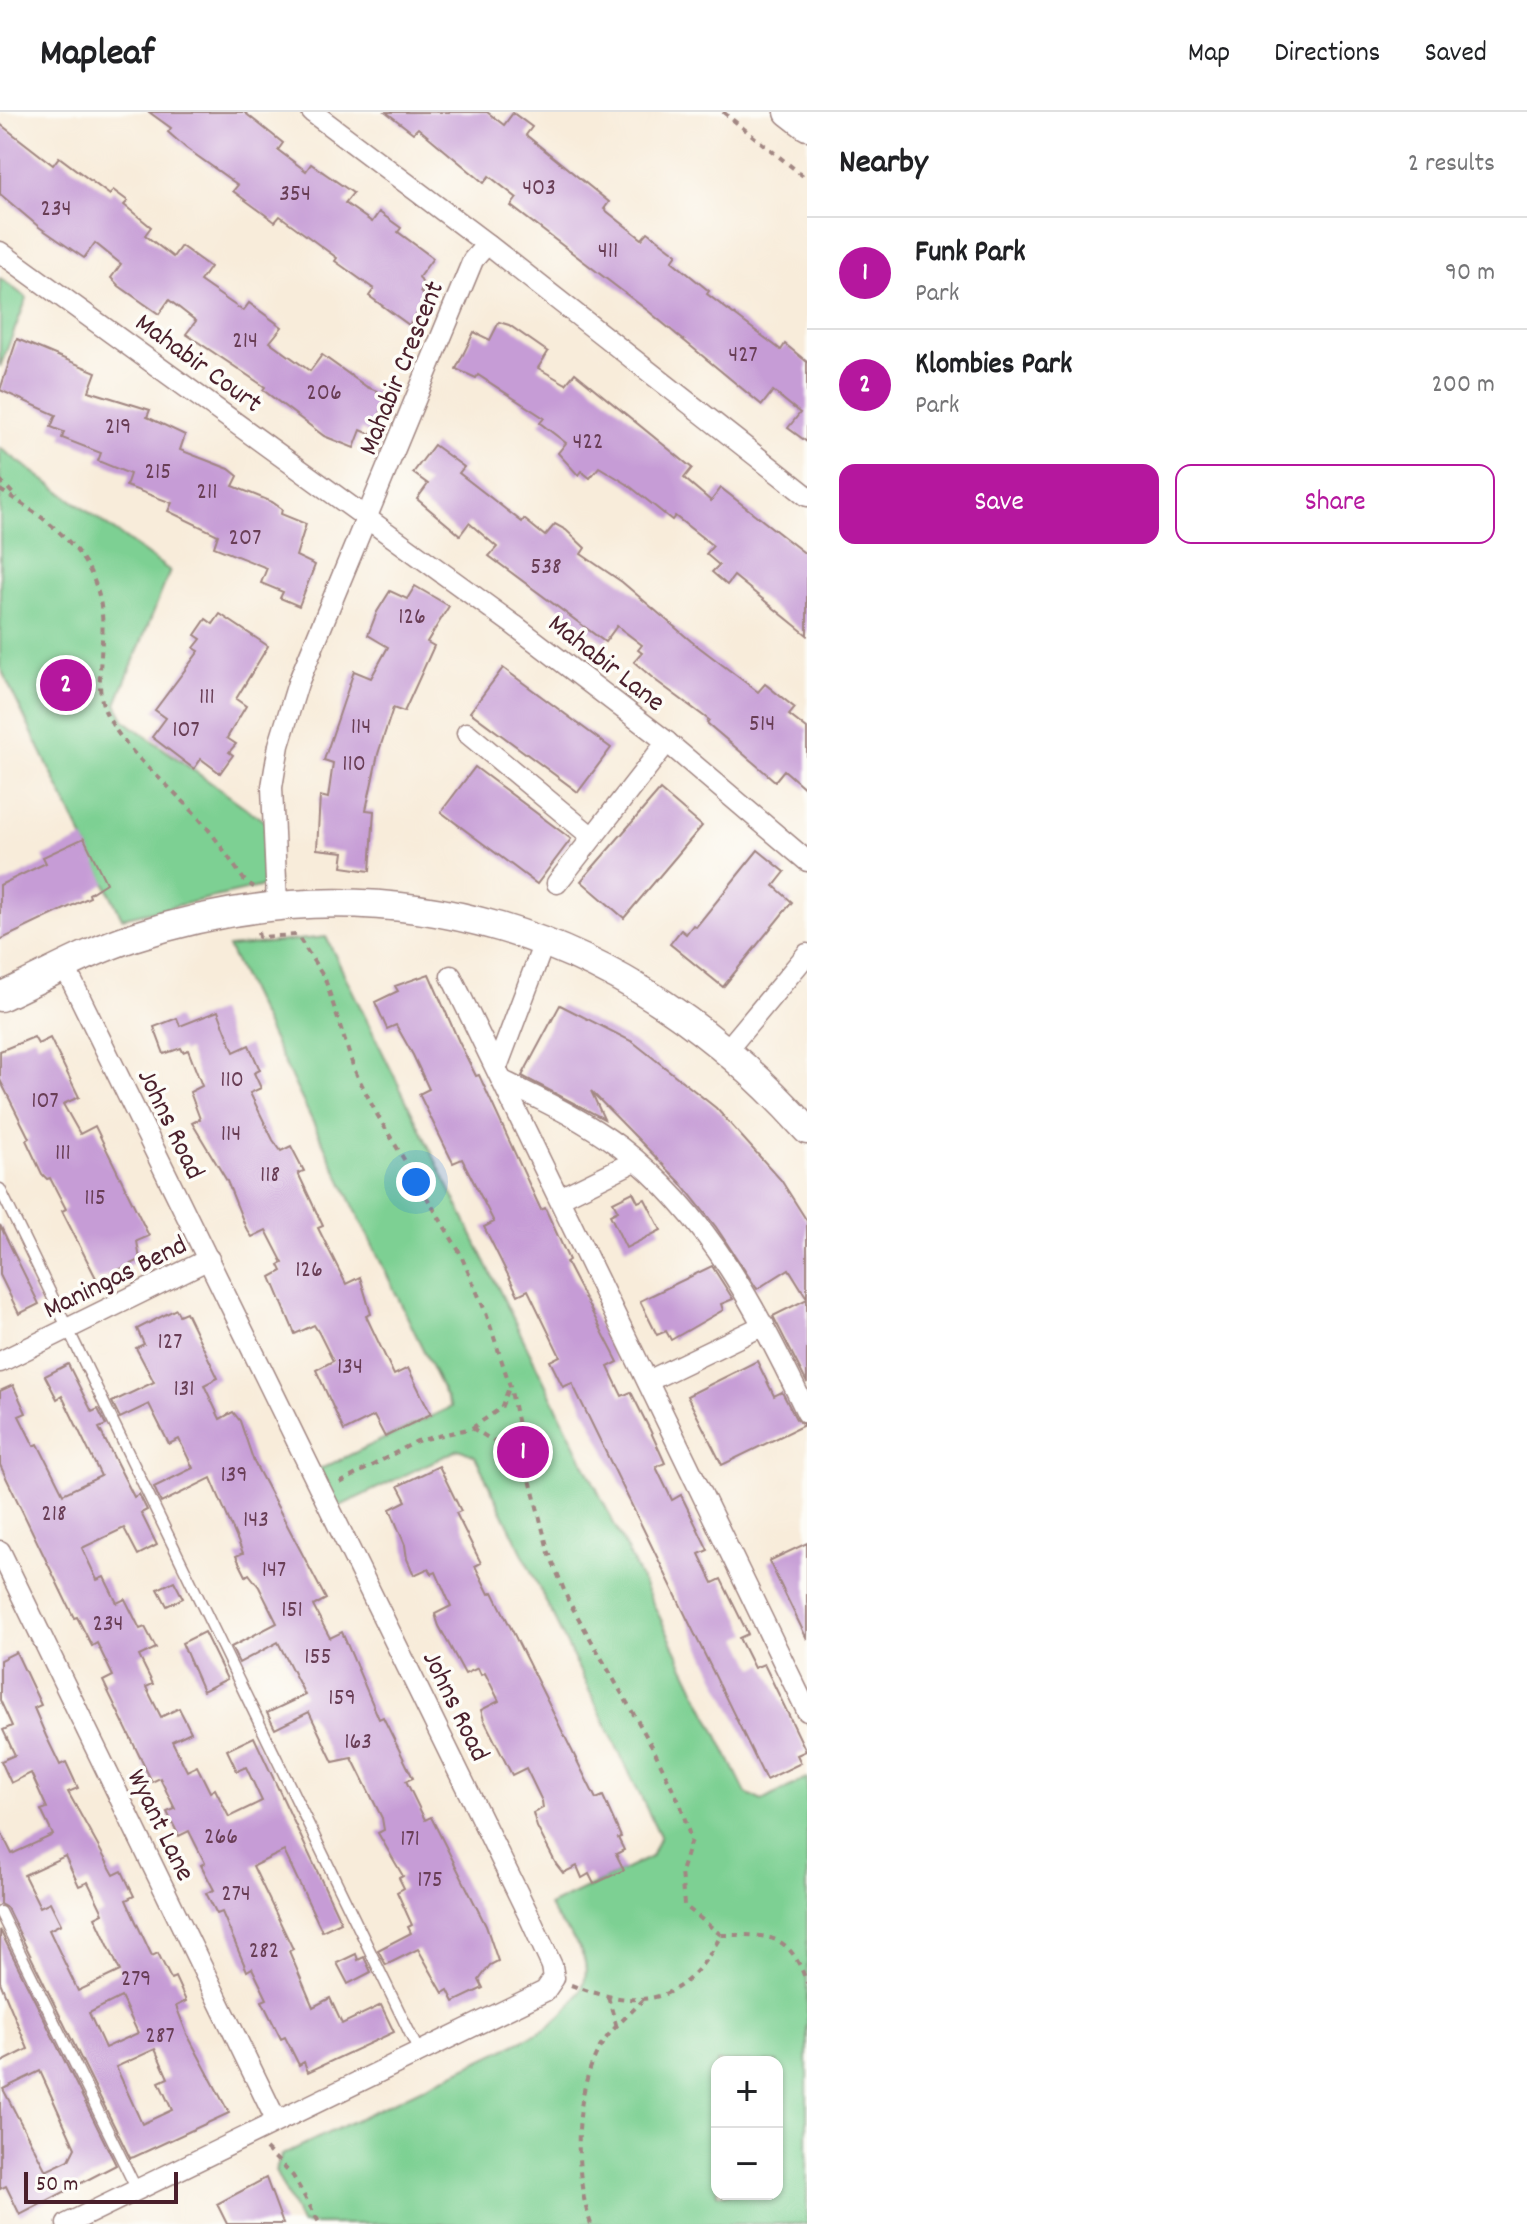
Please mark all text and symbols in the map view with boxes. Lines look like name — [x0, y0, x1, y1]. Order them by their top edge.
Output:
text: Mapleaf — [40, 28, 155, 83]
text: Map — [1188, 35, 1230, 75]
text: Directions — [1274, 35, 1380, 75]
text: Saved — [1424, 35, 1487, 75]
text: Nearby — [839, 140, 928, 189]
text: 2 results — [1408, 146, 1495, 183]
house number: 403 — [522, 172, 556, 206]
house number: 354 — [279, 178, 311, 212]
house number: 234 — [40, 193, 72, 227]
text: Funk Park — [915, 233, 1025, 276]
house number: 411 — [598, 235, 618, 269]
text: 1 — [862, 255, 868, 292]
text: 90 m — [1445, 255, 1495, 292]
street label: Mahabir Crescent — [350, 276, 457, 462]
text: Park — [915, 276, 959, 313]
street label: Mahabir Court — [125, 305, 269, 425]
house number: 214 — [232, 325, 258, 359]
house number: 427 — [728, 339, 758, 373]
text: Klombies Park — [915, 345, 1072, 388]
text: 2 — [859, 367, 871, 404]
text: 200 m — [1431, 367, 1495, 404]
house number: 206 — [306, 377, 342, 411]
text: Park — [915, 388, 959, 425]
house number: 219 — [105, 411, 131, 445]
house number: 422 — [573, 426, 603, 460]
house number: 215 — [145, 456, 171, 490]
button: Save — [839, 464, 1159, 544]
button: Share — [1175, 464, 1495, 544]
house number: 211 — [197, 476, 218, 510]
house number: 207 — [229, 522, 261, 556]
house number: 538 — [530, 551, 562, 585]
house number: 126 — [398, 601, 426, 635]
street label: Mahabir Lane — [538, 606, 672, 724]
pin: 2 — [40, 655, 92, 715]
house number: 111 — [199, 681, 215, 715]
house number: 514 — [749, 708, 775, 742]
house number: 114 — [351, 711, 371, 745]
house number: 107 — [172, 714, 200, 748]
house number: 110 — [342, 748, 366, 782]
street label: Johns Road — [124, 1063, 213, 1187]
house number: 110 — [220, 1064, 244, 1098]
house number: 107 — [31, 1085, 59, 1119]
house number: 114 — [221, 1118, 241, 1152]
house number: 111 — [55, 1137, 71, 1171]
house number: 118 — [260, 1159, 280, 1193]
your location — [396, 1162, 436, 1202]
house number: 115 — [84, 1182, 106, 1216]
street label: Maningas Bend — [37, 1227, 195, 1332]
house number: 126 — [295, 1254, 323, 1288]
house number: 127 — [158, 1326, 182, 1360]
house number: 134 — [337, 1351, 363, 1385]
house number: 131 — [173, 1373, 195, 1407]
pin: 1 — [497, 1422, 549, 1482]
house number: 139 — [221, 1459, 247, 1493]
house number: 218 — [41, 1498, 67, 1532]
house number: 143 — [243, 1504, 269, 1538]
house number: 147 — [262, 1554, 286, 1588]
house number: 151 — [281, 1594, 303, 1628]
house number: 234 — [92, 1608, 124, 1642]
house number: 155 — [304, 1641, 332, 1675]
street label: Johns Road — [409, 1645, 498, 1769]
house number: 159 — [328, 1682, 356, 1716]
house number: 163 — [344, 1726, 372, 1760]
street label: Wyant Lane — [114, 1763, 203, 1889]
house number: 266 — [204, 1821, 238, 1855]
house number: 171 — [400, 1823, 420, 1857]
house number: 175 — [417, 1864, 443, 1898]
house number: 274 — [221, 1878, 251, 1912]
house number: 282 — [249, 1935, 279, 1969]
house number: 279 — [121, 1963, 151, 1997]
house number: 287 — [145, 2020, 175, 2054]
map controls — [711, 2056, 783, 2200]
button: + — [711, 2056, 783, 2128]
button: − — [711, 2128, 783, 2200]
scale bar — [24, 2168, 178, 2204]
text: 50 m — [36, 2170, 78, 2201]

